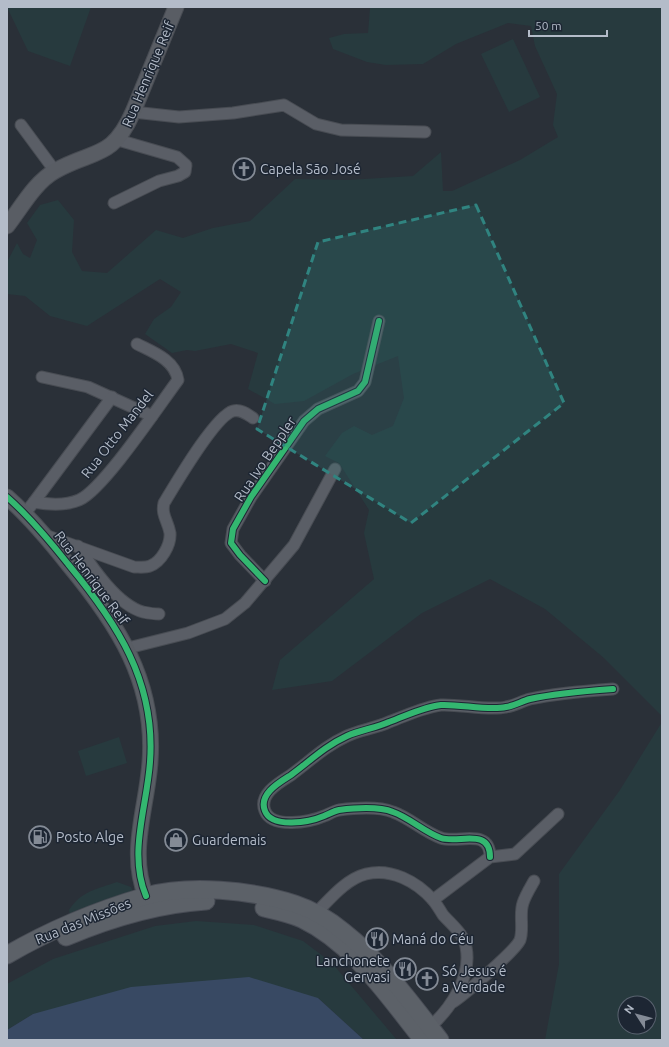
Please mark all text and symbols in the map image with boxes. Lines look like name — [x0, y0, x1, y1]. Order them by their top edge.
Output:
scale bar — [529, 12, 607, 38]
street label: Rua Henrique Reif — [118, 18, 178, 129]
text: 50 m — [535, 19, 562, 32]
church icon: Capela São José — [231, 156, 257, 182]
place label: Capela São José — [260, 161, 361, 177]
street label: Rua Otto Mandel — [78, 387, 157, 481]
street label: Rua Ivo Beppler — [231, 413, 300, 504]
street label: Rua Henrique Reif — [51, 528, 133, 629]
fuel station icon: Posto Alge — [27, 824, 53, 850]
shop icon: Guardemais — [163, 827, 189, 853]
place label: Posto Alge — [56, 829, 124, 845]
place label: Guardemais — [192, 832, 266, 848]
street label: Rua das Missões — [33, 895, 133, 947]
restaurant icon: Maná do Céu — [364, 926, 390, 952]
place label: Maná do Céu — [392, 931, 474, 947]
place label: Lanchonete Gervasi — [316, 953, 390, 985]
restaurant icon: Lanchonete Gervasi — [392, 956, 418, 982]
place label: Só Jesus é a Verdade — [442, 963, 506, 995]
church icon: Só Jesus é a Verdade — [414, 966, 440, 992]
north arrow — [617, 995, 657, 1035]
text: N — [622, 1002, 636, 1016]

